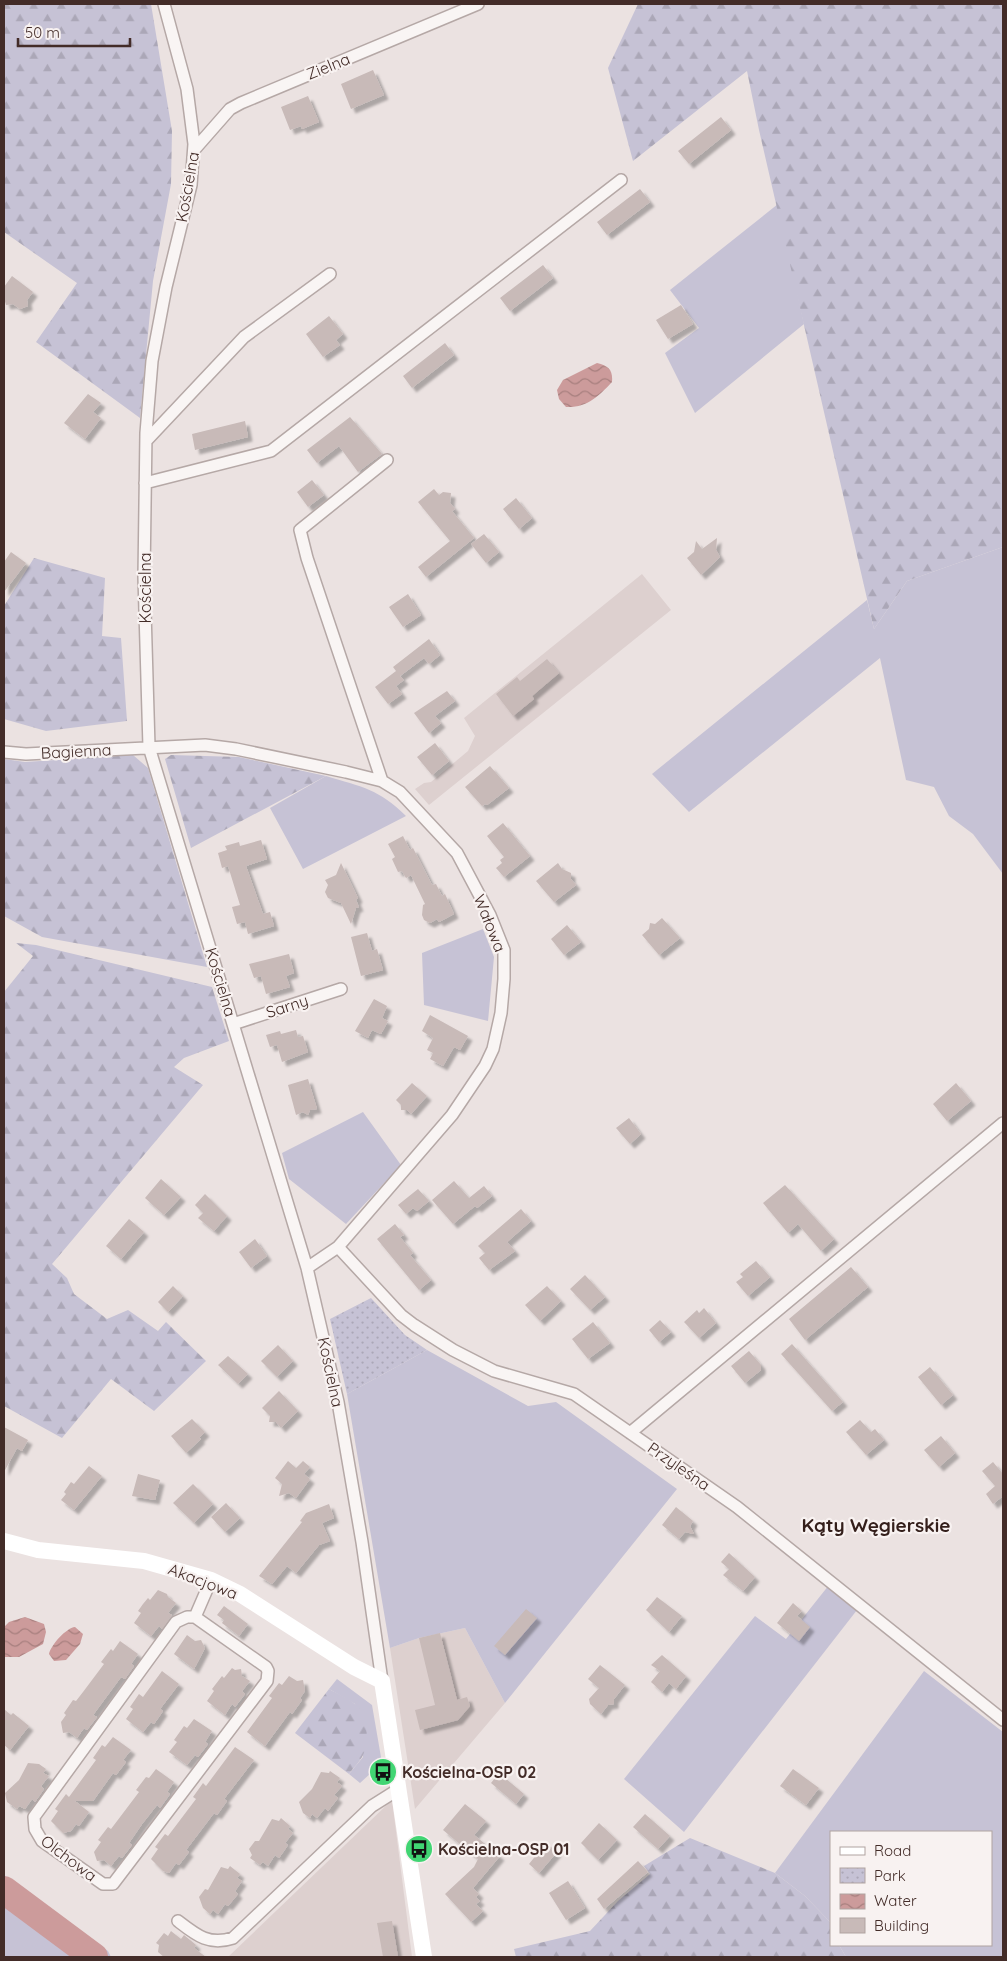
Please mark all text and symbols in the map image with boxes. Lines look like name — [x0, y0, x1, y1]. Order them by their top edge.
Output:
scale bar — [18, 15, 130, 47]
text: 50 m — [25, 23, 60, 42]
street label: Zielna — [303, 48, 353, 84]
street label: Kościelna — [171, 150, 203, 224]
street label: Kościelna — [135, 552, 155, 624]
street label: Bagienna — [40, 739, 112, 763]
street label: Wałowa — [469, 891, 511, 955]
street label: Kościelna — [201, 945, 241, 1019]
street label: Sarny — [263, 990, 311, 1022]
street label: Kościelna — [314, 1335, 348, 1409]
street label: Przyleśna — [644, 1437, 714, 1495]
district label: Kąty Węgierskie — [801, 1513, 951, 1537]
street label: Akacjowa — [166, 1559, 240, 1603]
bus stop icon: Kościelna-OSP 02 — [368, 1757, 398, 1787]
place label: Kościelna-OSP 02 — [402, 1762, 536, 1782]
street label: Olchowa — [37, 1831, 101, 1885]
legend — [830, 1831, 992, 1946]
bus stop icon: Kościelna-OSP 01 — [404, 1834, 434, 1864]
place label: Kościelna-OSP 01 — [438, 1839, 570, 1859]
text: Road — [874, 1841, 911, 1860]
text: Park — [874, 1866, 906, 1885]
text: Water — [874, 1891, 917, 1910]
text: Building — [874, 1916, 929, 1935]

